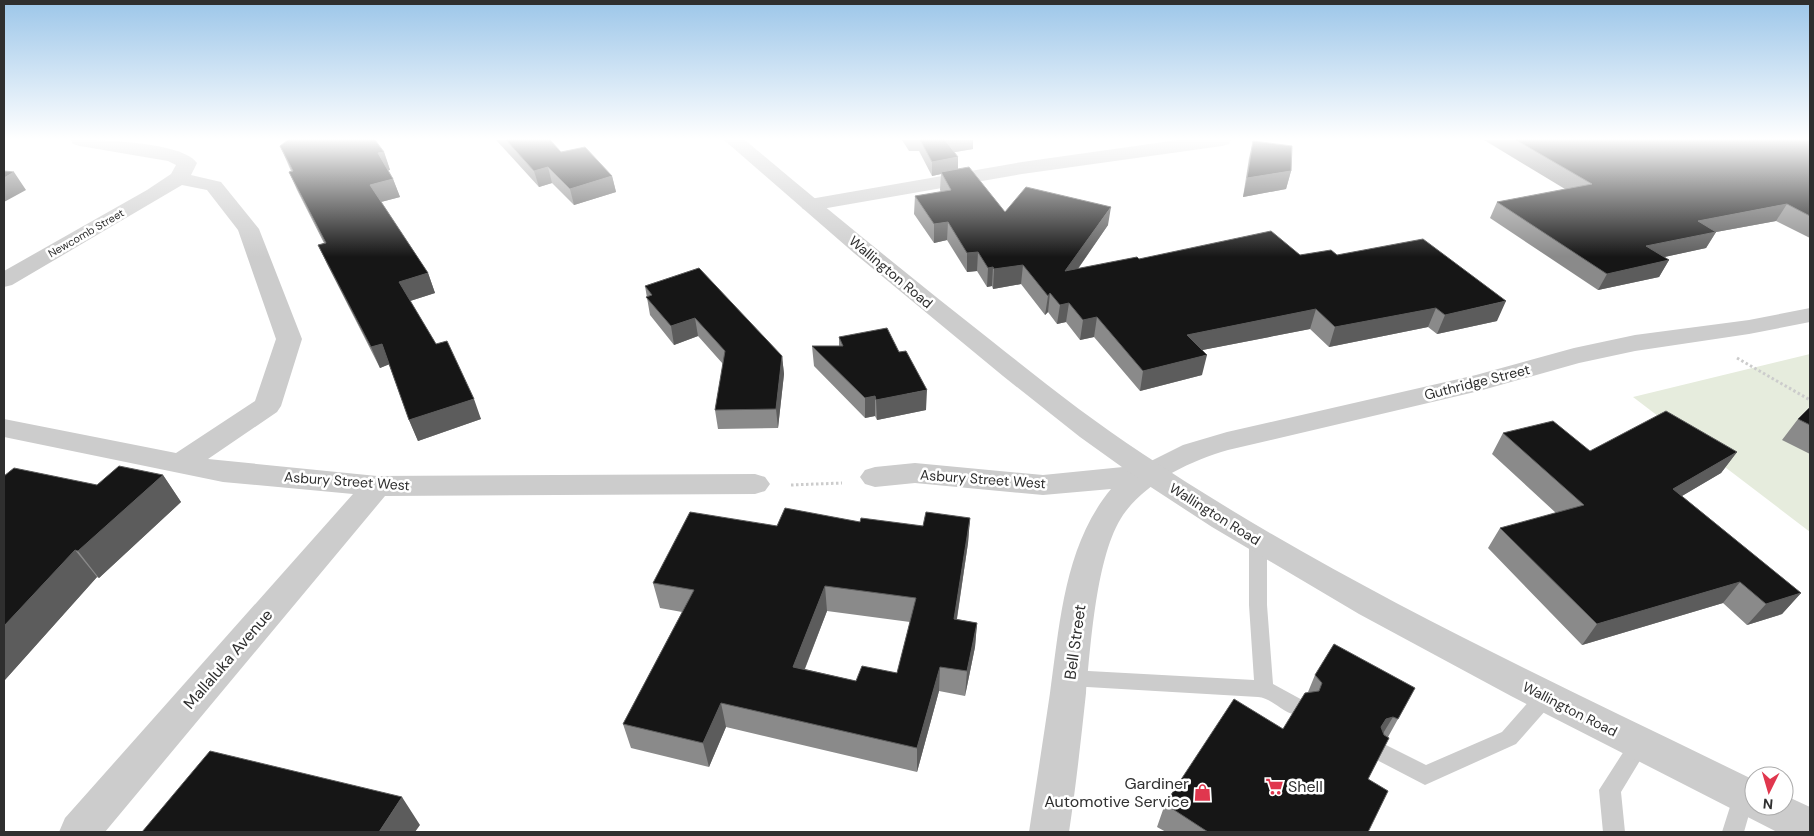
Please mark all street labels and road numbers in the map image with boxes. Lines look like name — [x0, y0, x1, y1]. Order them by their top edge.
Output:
street label: Newcomb Street — [46, 206, 126, 260]
street label: Wallington Road — [845, 232, 937, 312]
street label: Guthridge Street — [1422, 360, 1532, 404]
street label: Asbury Street West — [919, 466, 1047, 492]
street label: Asbury Street West — [283, 468, 411, 494]
street label: Wallington Road — [1166, 479, 1264, 549]
street label: Bell Street — [1059, 603, 1091, 681]
street label: Mallaluka Avenue — [179, 605, 277, 713]
street label: Wallington Road — [1520, 677, 1620, 741]

